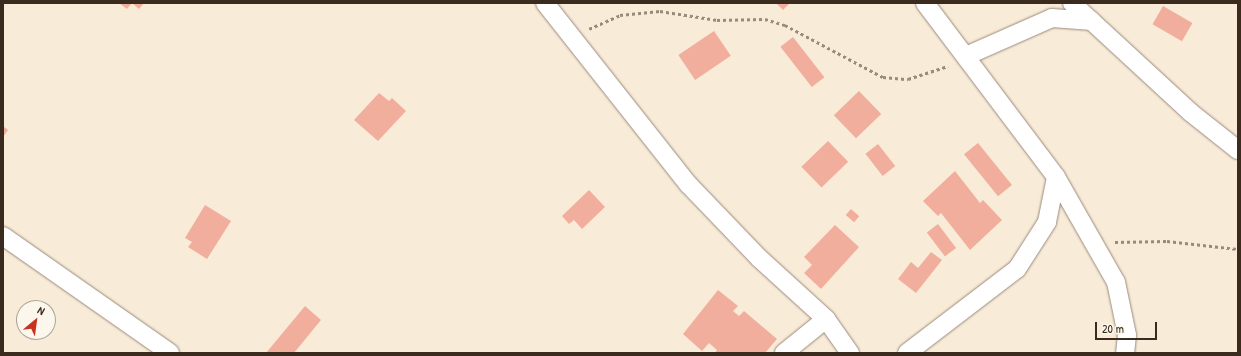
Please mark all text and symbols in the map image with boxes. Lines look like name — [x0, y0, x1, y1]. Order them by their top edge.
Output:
north arrow — [16, 300, 56, 340]
text: N — [35, 303, 47, 318]
scale bar — [1097, 314, 1159, 340]
text: 20 m — [1102, 320, 1124, 337]

